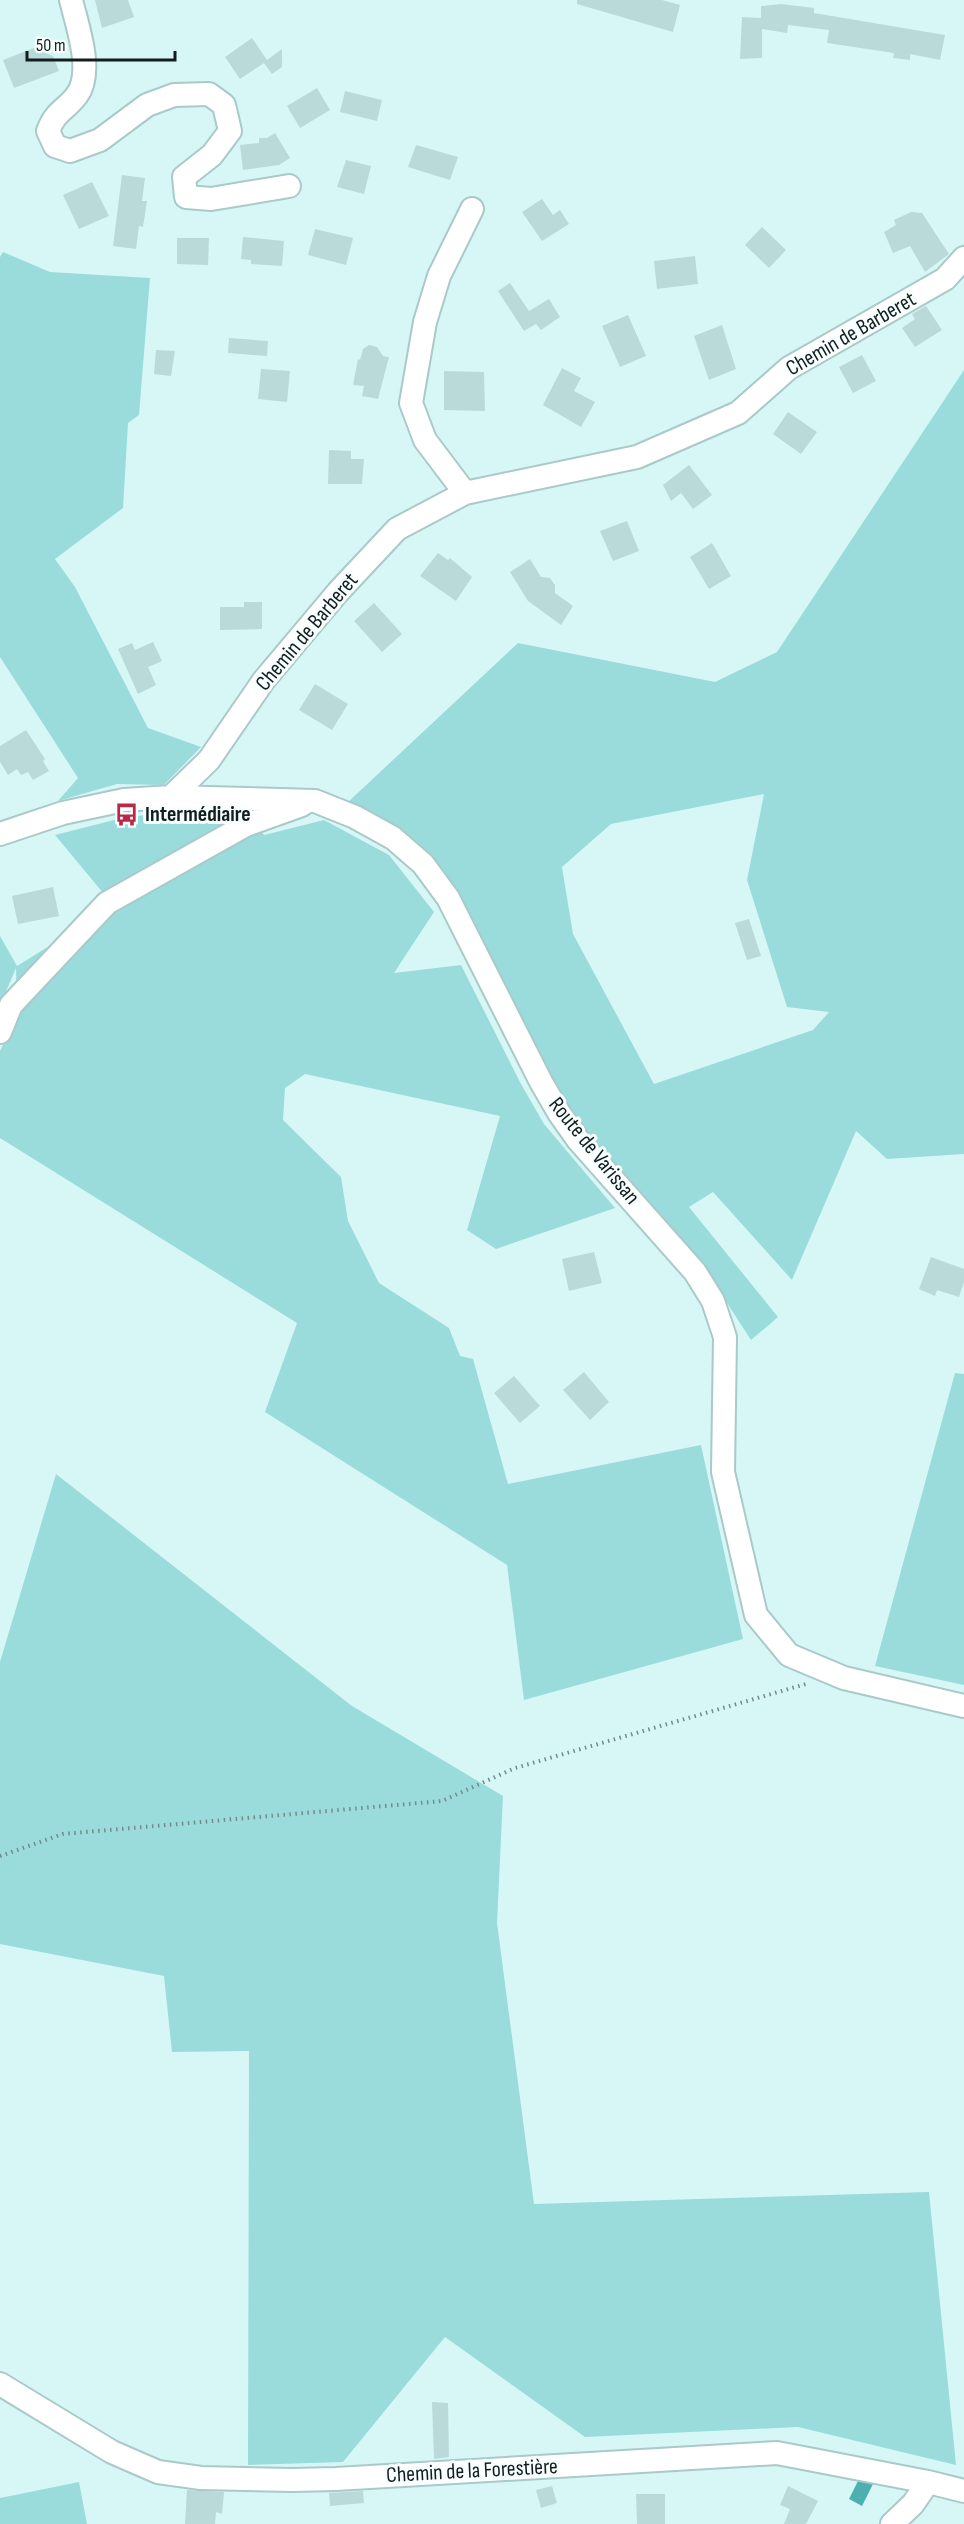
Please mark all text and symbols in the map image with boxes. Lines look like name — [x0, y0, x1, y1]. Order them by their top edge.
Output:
scale bar — [27, 24, 176, 62]
text: 50 m — [36, 35, 66, 56]
street label: Chemin de Barberet — [781, 286, 921, 382]
street label: Chemin de Barberet — [250, 567, 364, 696]
bus stop icon: Intermédiaire — [114, 801, 140, 827]
place label: Intermédiaire — [145, 801, 251, 828]
street label: Route de Varissan — [543, 1092, 645, 1210]
street label: Chemin de la Forestière — [385, 2453, 559, 2489]

